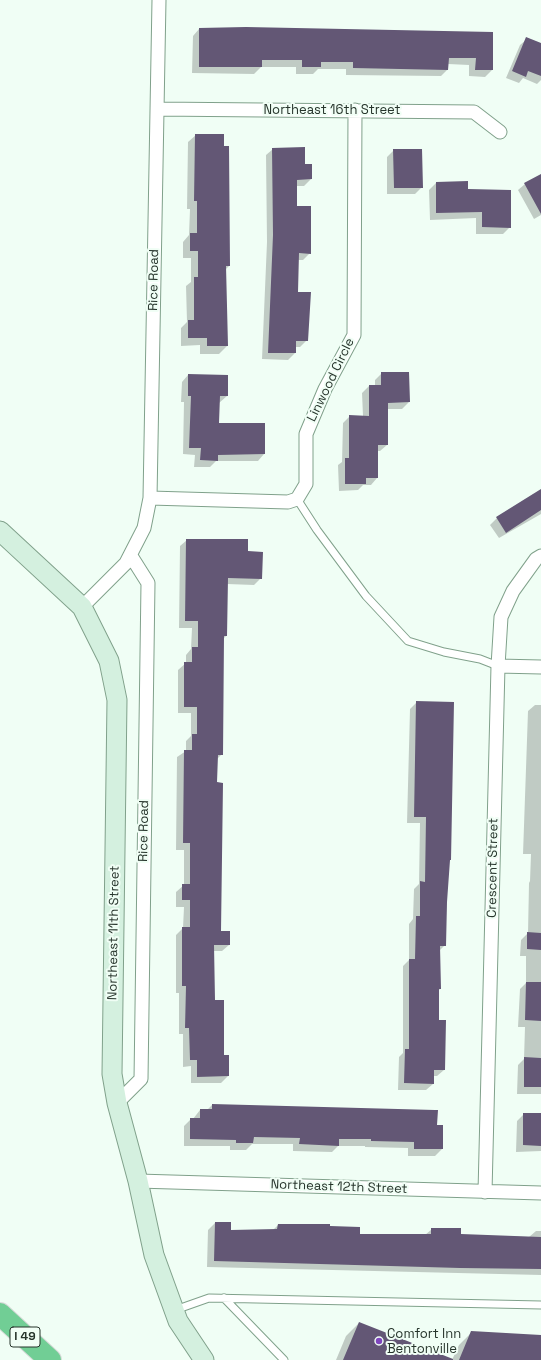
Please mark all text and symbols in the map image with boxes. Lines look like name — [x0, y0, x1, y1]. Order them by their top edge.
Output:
street label: Northeast 16th Street — [263, 102, 401, 118]
street label: Rice Road — [146, 249, 162, 311]
street label: Linwood Circle — [304, 336, 358, 424]
street label: Rice Road — [136, 800, 152, 862]
street label: Crescent Street — [484, 818, 502, 918]
street label: Northeast 11th Street — [105, 866, 123, 1000]
street label: Northeast 12th Street — [270, 1177, 408, 1197]
place label: Comfort Inn Bentonville — [387, 1326, 461, 1357]
road number: I 49 — [10, 1327, 40, 1347]
marker: Comfort Inn Bentonville — [374, 1336, 384, 1346]

